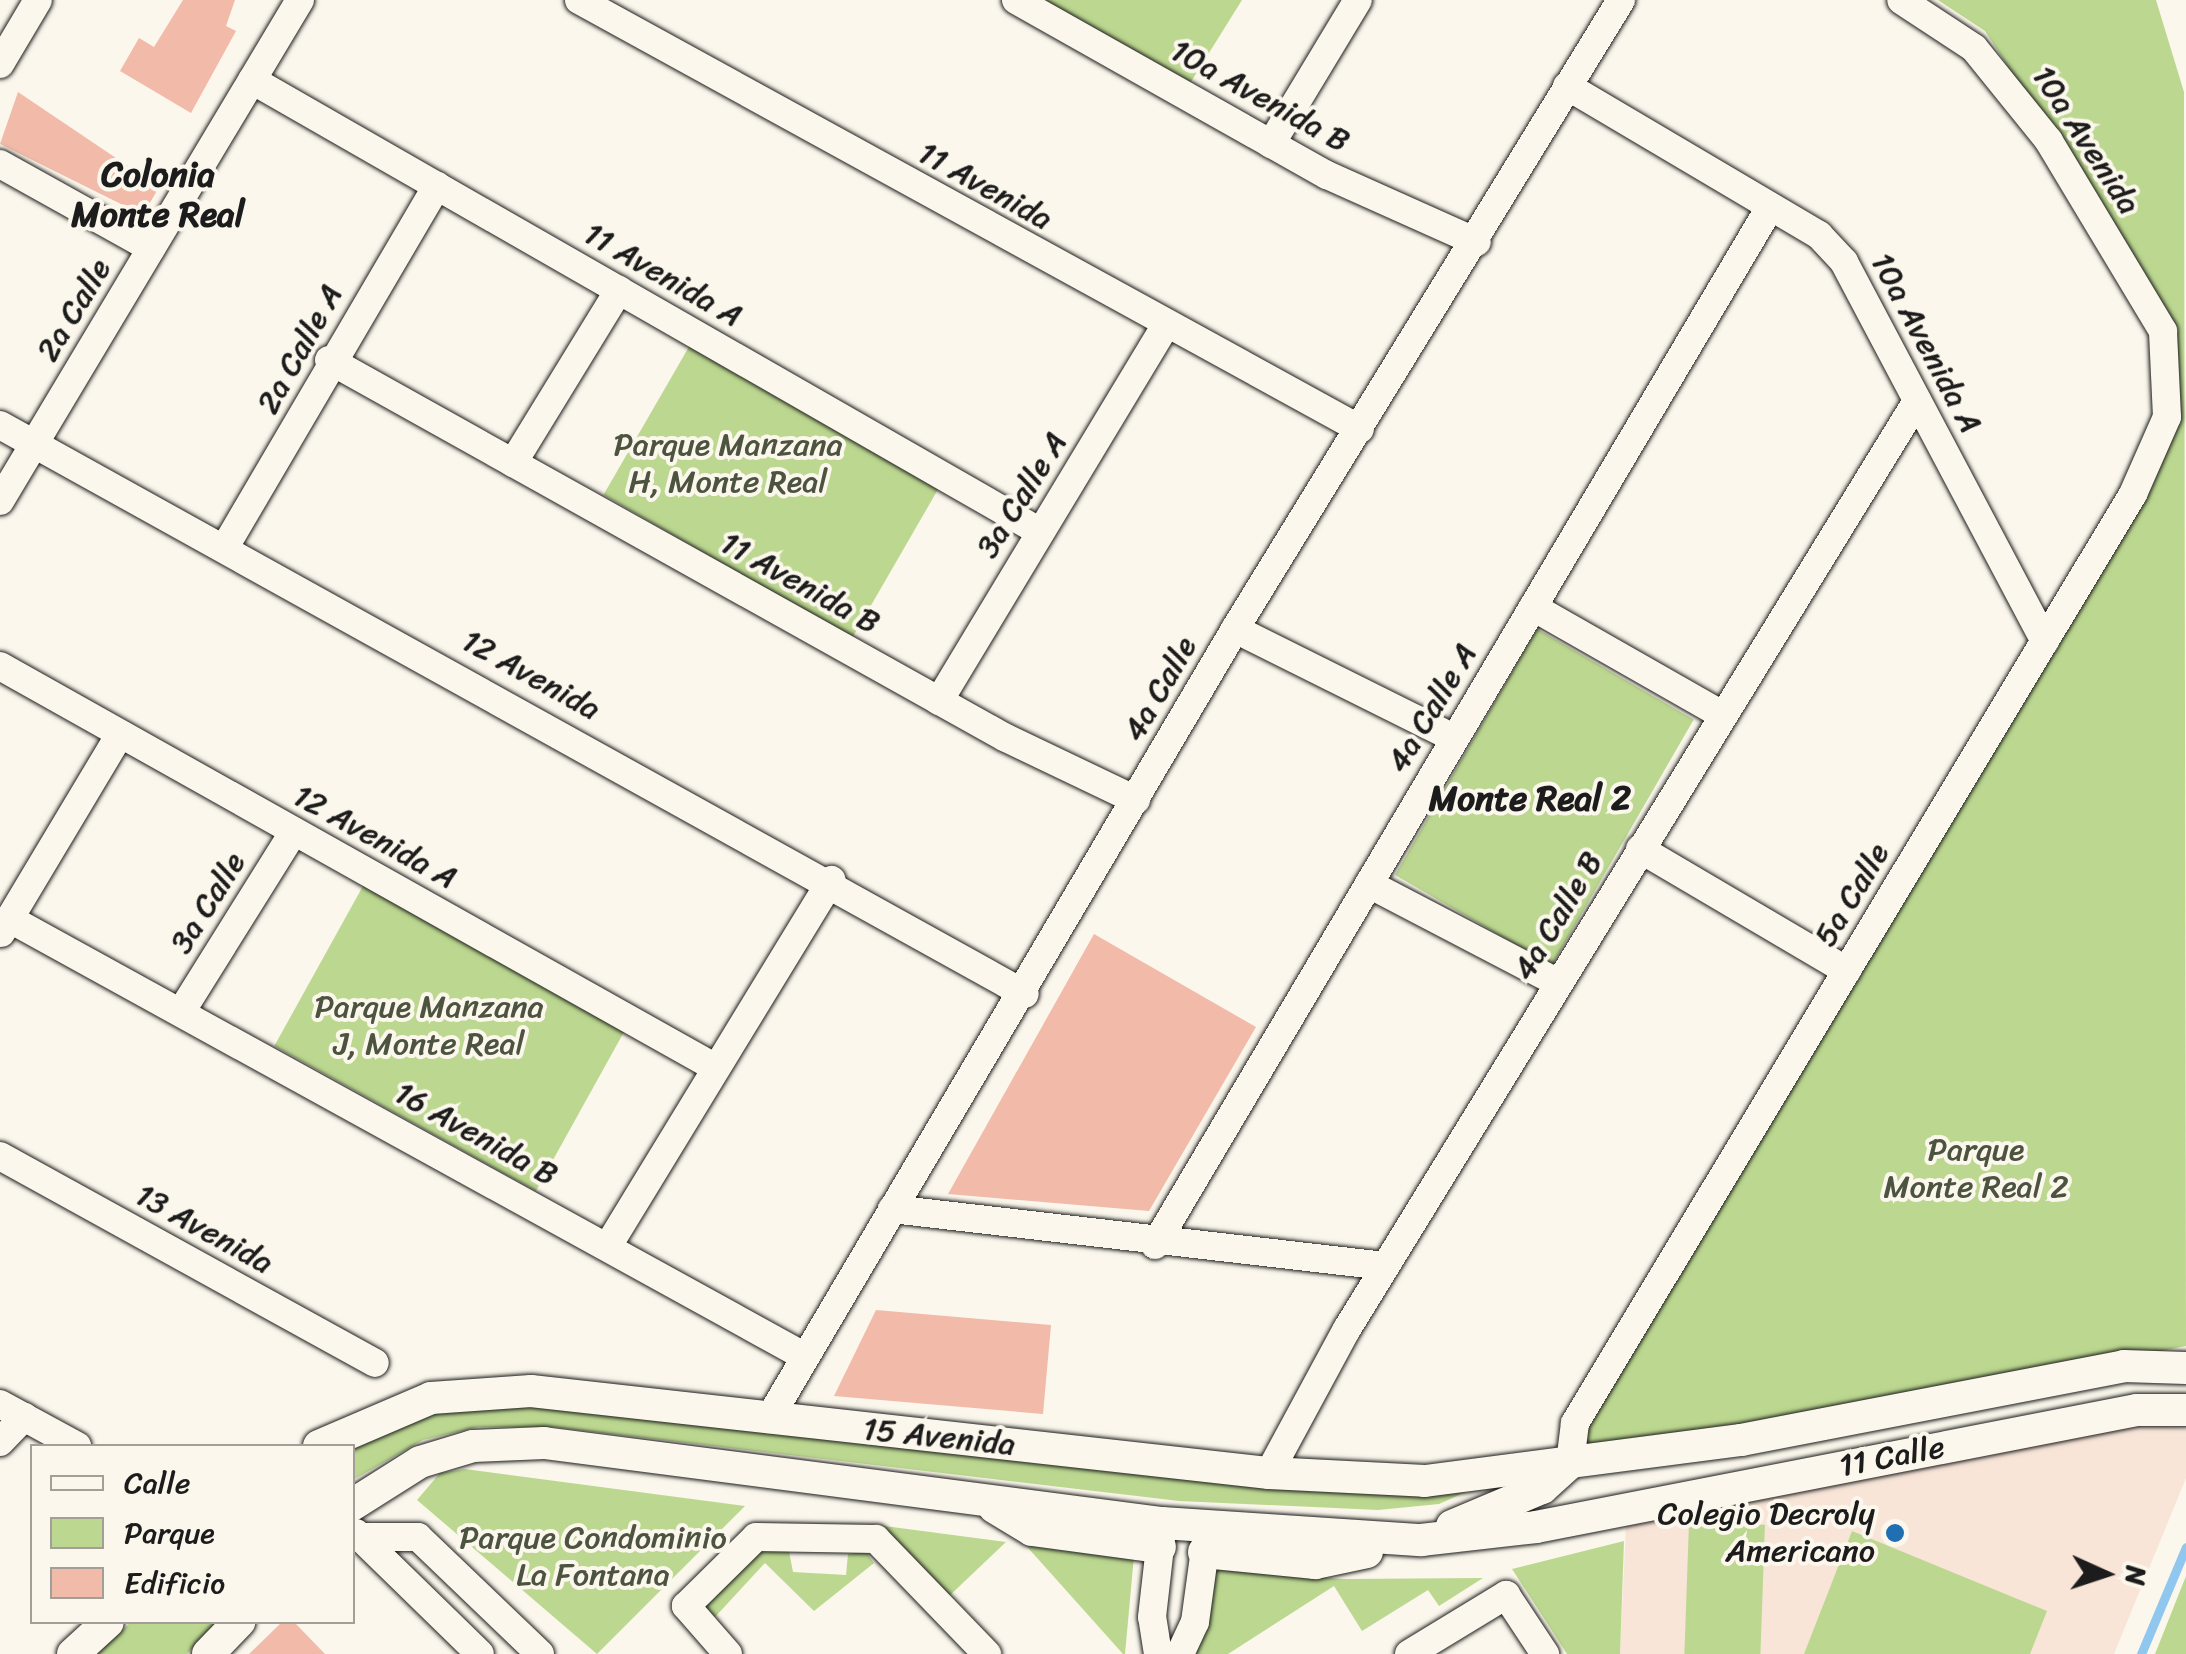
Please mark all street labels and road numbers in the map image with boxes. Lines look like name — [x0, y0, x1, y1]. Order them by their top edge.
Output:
street label: 10a Avenida B — [1164, 31, 1356, 161]
street label: 10a Avenida — [2024, 58, 2148, 222]
street label: 11 Avenida — [911, 134, 1059, 238]
street label: 11 Avenida A — [577, 214, 749, 336]
street label: 10a Avenida A — [1862, 246, 1990, 440]
street label: 2a Calle — [28, 251, 120, 369]
street label: 2a Calle A — [249, 277, 351, 421]
street label: 3a Calle A — [968, 425, 1076, 565]
street label: 11 Avenida B — [714, 524, 886, 642]
street label: 12 Avenida — [455, 621, 607, 729]
street label: 4a Calle — [1115, 630, 1205, 748]
street label: 4a Calle A — [1378, 636, 1486, 780]
street label: 12 Avenida A — [286, 776, 464, 898]
street label: 5a Calle — [1806, 836, 1898, 954]
street label: 3a Calle — [162, 845, 254, 961]
street label: 4a Calle B — [1505, 845, 1611, 987]
street label: 16 Avenida B — [388, 1074, 564, 1194]
street label: 13 Avenida — [129, 1176, 279, 1282]
street label: 15 Avenida — [861, 1410, 1017, 1464]
street label: 11 Calle — [1836, 1428, 1948, 1486]

